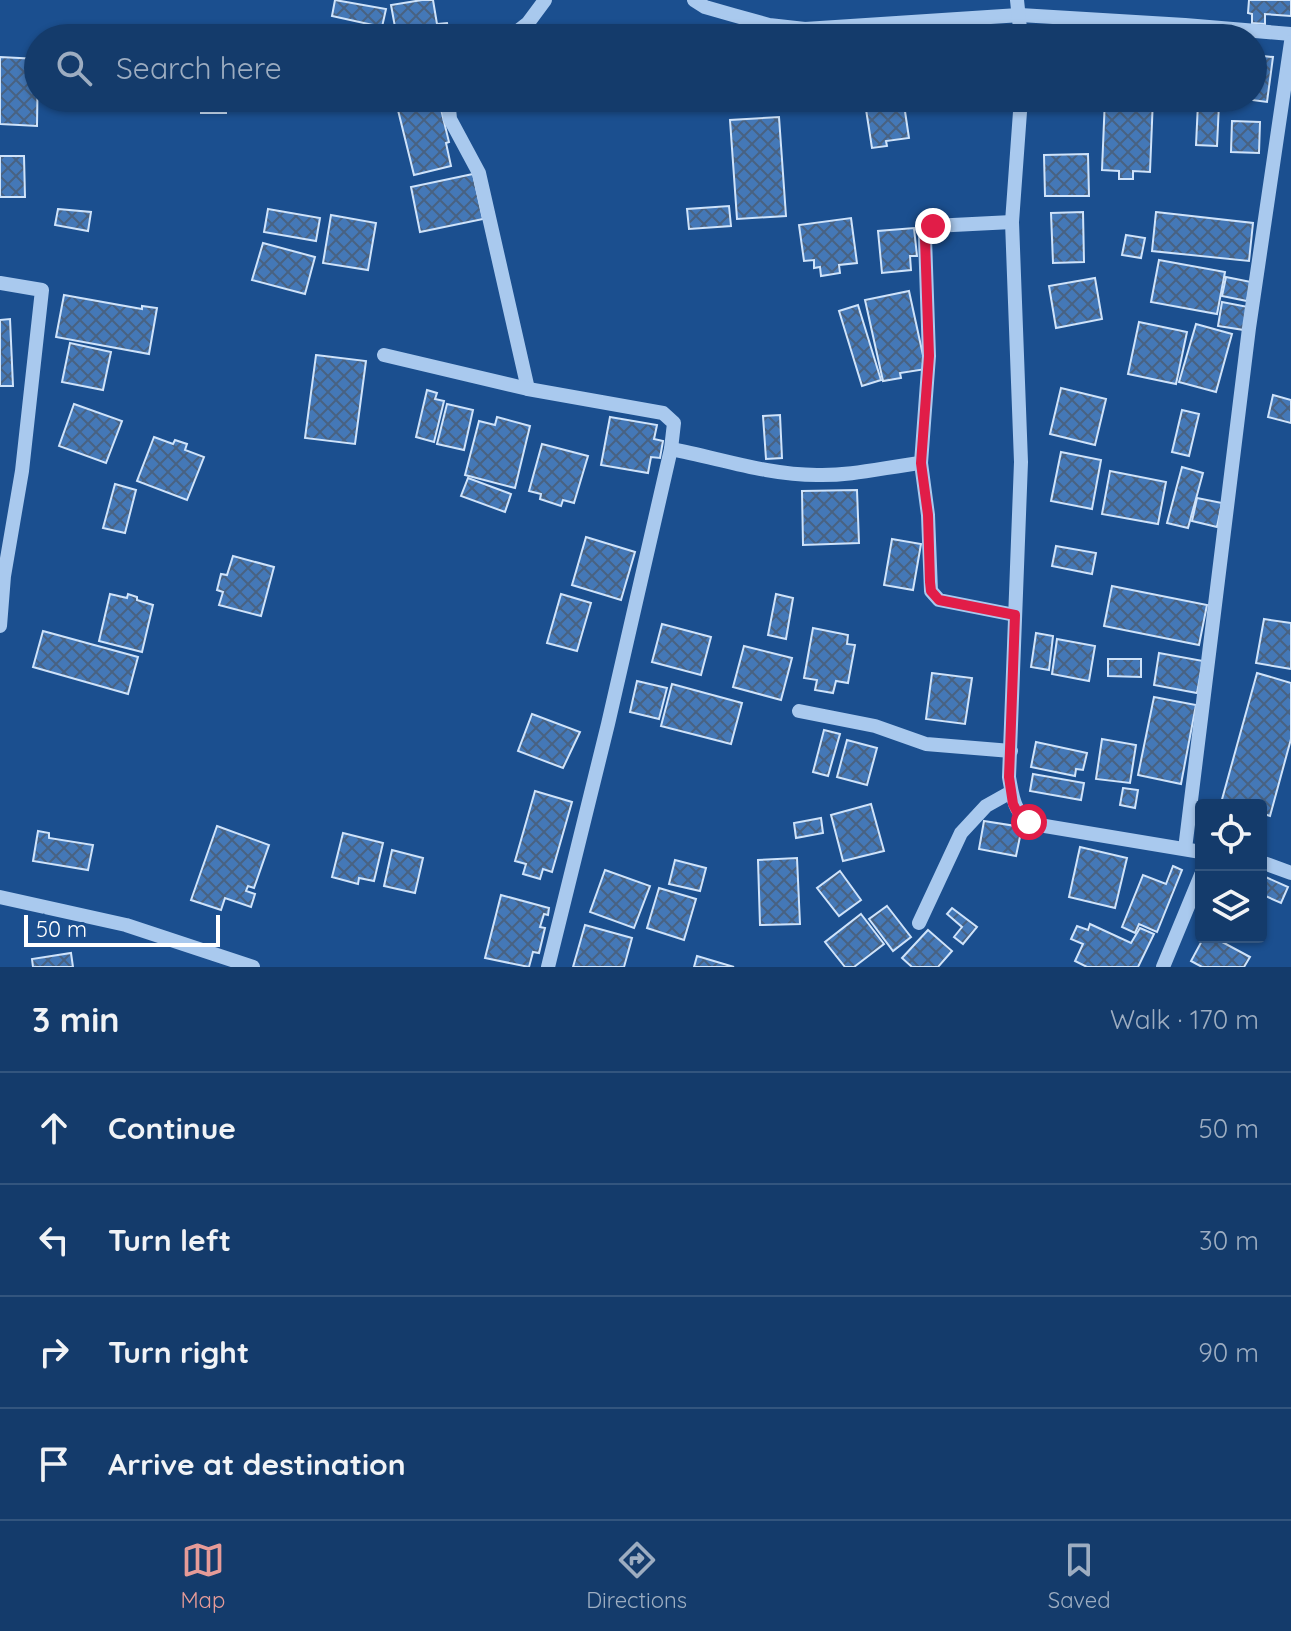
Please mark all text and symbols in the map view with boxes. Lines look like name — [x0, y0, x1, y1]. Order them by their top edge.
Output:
search box — [24, 24, 1267, 112]
icon: search — [52, 46, 96, 90]
text: Search here — [116, 49, 282, 87]
route end — [915, 208, 951, 244]
map controls — [1195, 799, 1267, 943]
button: locate — [1195, 799, 1267, 871]
route start — [1011, 804, 1047, 840]
button: layers — [1195, 871, 1267, 943]
scale bar — [24, 911, 220, 947]
text: 50 m — [36, 915, 87, 943]
text: 3 min — [32, 998, 119, 1041]
text: Walk · 170 m — [1110, 1003, 1259, 1036]
icon: ahead — [32, 1106, 76, 1150]
text: Continue — [108, 1109, 236, 1147]
text: 50 m — [1199, 1112, 1259, 1145]
icon: left — [32, 1218, 76, 1262]
text: Turn left — [108, 1221, 231, 1259]
text: 30 m — [1199, 1224, 1259, 1257]
icon: right — [32, 1330, 76, 1374]
text: Turn right — [108, 1333, 249, 1371]
text: 90 m — [1198, 1336, 1259, 1369]
icon: arrive — [32, 1442, 76, 1486]
text: Arrive at destination — [108, 1445, 406, 1483]
tab: Map — [180, 1538, 225, 1614]
tab: Directions — [586, 1538, 687, 1614]
tab: Saved — [1048, 1538, 1111, 1614]

